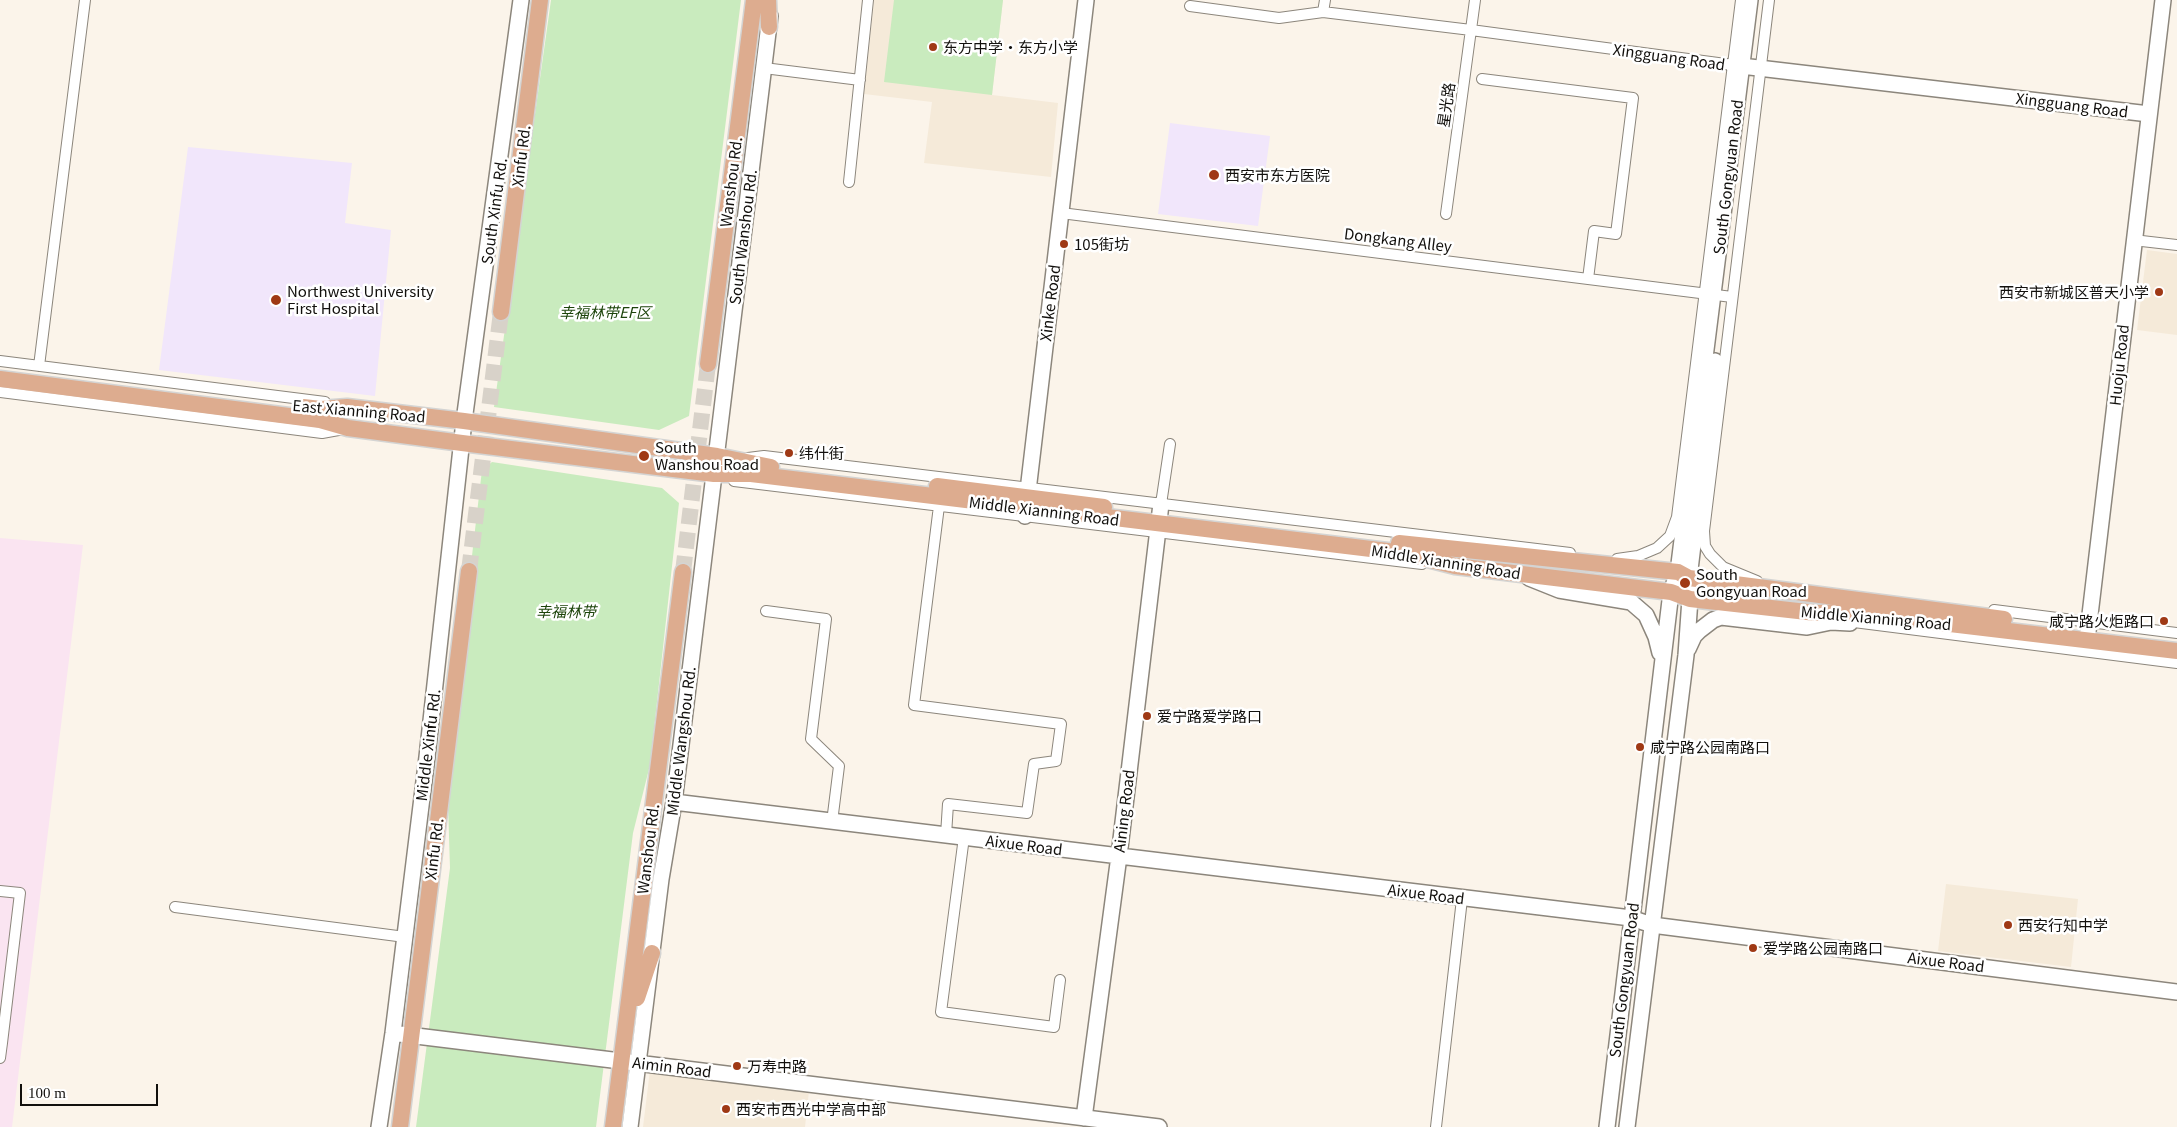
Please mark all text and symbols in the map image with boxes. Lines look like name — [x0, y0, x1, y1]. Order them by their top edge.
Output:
place label: 东方中学·东方小学 — [943, 38, 1078, 56]
street label: Xingguang Road — [1612, 40, 1726, 74]
marker: 东方中学·东方小学 — [927, 41, 939, 53]
street label: 星光路 — [1434, 81, 1458, 129]
street label: Xingguang Road — [2015, 89, 2129, 121]
street label: South Gongyuan Road — [1710, 98, 1746, 256]
street label: Xinfu Rd. — [508, 124, 534, 188]
street label: Wanshou Rd. — [717, 136, 745, 228]
street label: South Xinfu Rd. — [478, 157, 510, 265]
place label: 西安市东方医院 — [1225, 166, 1330, 184]
street label: South Wanshou Rd. — [726, 168, 760, 306]
marker: 西安市东方医院 — [1207, 168, 1221, 182]
street label: Dongkang Alley — [1343, 224, 1453, 256]
place label: 105街坊 — [1074, 235, 1129, 253]
marker: 105街坊 — [1058, 238, 1070, 250]
street label: Xinke Road — [1036, 264, 1064, 342]
place label: Northwest University First Hospital — [287, 282, 434, 317]
place label: 西安市新城区普天小学 — [1999, 283, 2149, 301]
marker: 西安市新城区普天小学 — [2153, 286, 2165, 298]
marker: Northwest University First Hospital — [269, 293, 283, 307]
park label: 幸福林带EF区 — [559, 303, 651, 321]
street label: Huoju Road — [2106, 323, 2132, 407]
street label: East Xianning Road — [292, 396, 426, 426]
place label: South Wanshou Road — [655, 438, 759, 473]
place label: 纬什街 — [799, 444, 844, 462]
marker: 纬什街 — [783, 447, 795, 459]
marker: South Wanshou Road — [637, 449, 651, 463]
street label: Middle Xianning Road — [968, 493, 1120, 529]
street label: Middle Xianning Road — [1370, 541, 1522, 583]
place label: South Gongyuan Road — [1696, 565, 1807, 600]
marker: South Gongyuan Road — [1678, 576, 1692, 590]
park label: 幸福林带 — [536, 602, 596, 620]
street label: Middle Xianning Road — [1800, 602, 1952, 634]
place label: 咸宁路火炬路口 — [2049, 612, 2154, 630]
marker: 咸宁路火炬路口 — [2158, 615, 2170, 627]
street label: Middle Wangshou Rd. — [663, 665, 699, 817]
street label: Middle Xinfu Rd. — [412, 688, 444, 802]
place label: 爱宁路爱学路口 — [1157, 707, 1262, 725]
marker: 爱宁路爱学路口 — [1141, 710, 1153, 722]
place label: 咸宁路公园南路口 — [1650, 738, 1770, 756]
marker: 咸宁路公园南路口 — [1634, 741, 1646, 753]
street label: Aining Road — [1110, 769, 1138, 853]
street label: Wanshou Rd. — [634, 803, 662, 895]
street label: Xinfu Rd. — [421, 817, 447, 881]
street label: Aixue Road — [985, 831, 1063, 859]
street label: Aixue Road — [1387, 880, 1465, 908]
street label: South Gongyuan Road — [1606, 901, 1642, 1059]
place label: 西安行知中学 — [2018, 916, 2108, 934]
marker: 西安行知中学 — [2002, 919, 2014, 931]
place label: 爱学路公园南路口 — [1763, 939, 1883, 957]
marker: 爱学路公园南路口 — [1747, 942, 1759, 954]
street label: Aixue Road — [1907, 948, 1985, 976]
street label: Aimin Road — [631, 1053, 713, 1081]
place label: 万寿中路 — [747, 1057, 807, 1075]
marker: 万寿中路 — [731, 1060, 743, 1072]
scale bar — [22, 1074, 160, 1106]
text: 100 m — [28, 1085, 66, 1101]
place label: 西安市西光中学高中部 — [736, 1100, 886, 1118]
marker: 西安市西光中学高中部 — [720, 1103, 732, 1115]

